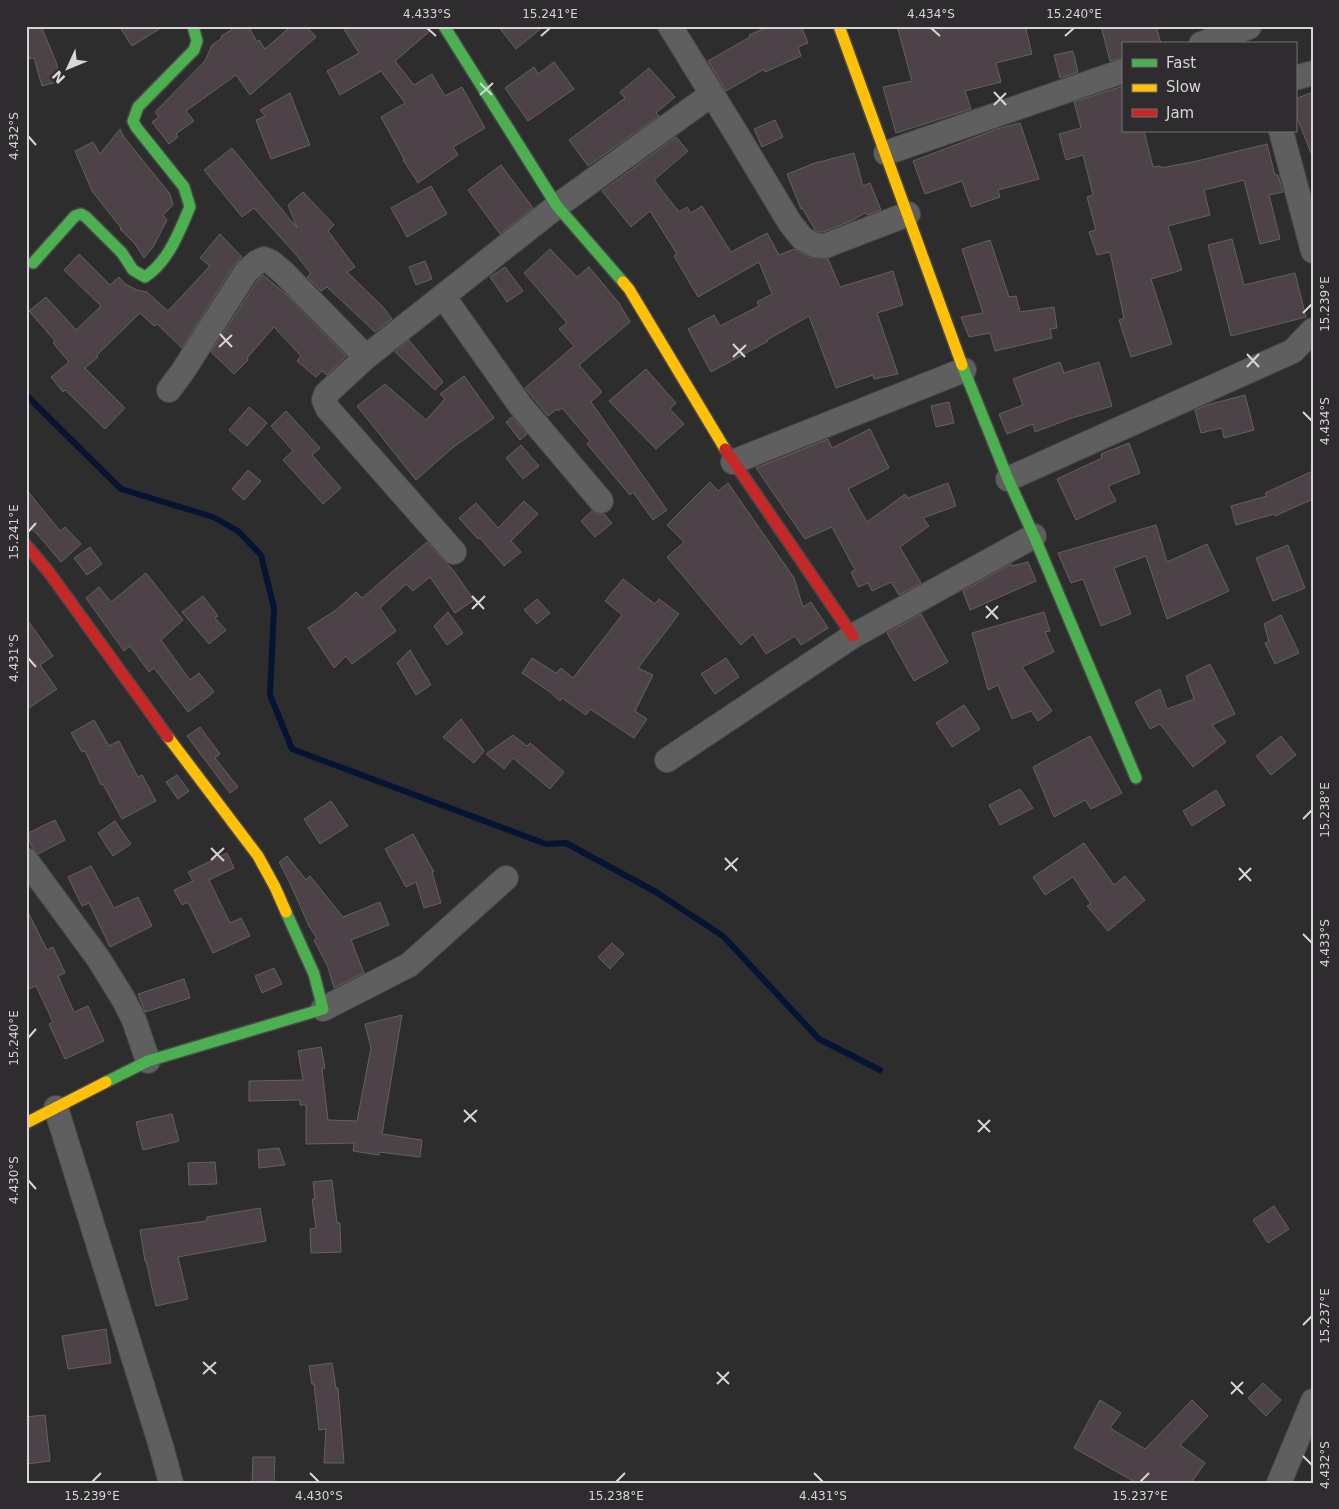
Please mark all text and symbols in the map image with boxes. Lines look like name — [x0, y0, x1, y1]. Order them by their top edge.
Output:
text: 4.433°S — [403, 7, 451, 21]
text: 15.241°E — [522, 7, 578, 21]
text: 4.434°S — [907, 7, 955, 21]
text: 15.240°E — [1046, 7, 1102, 21]
north arrow — [42, 42, 92, 92]
legend — [1122, 42, 1296, 132]
text: Fast — [1166, 54, 1196, 72]
text: N — [49, 67, 68, 87]
text: Slow — [1166, 78, 1201, 96]
text: Jam — [1165, 104, 1194, 122]
text: 4.432°S — [7, 112, 21, 160]
text: 15.239°E — [1318, 276, 1332, 332]
text: 4.434°S — [1318, 397, 1332, 445]
text: 15.241°E — [7, 504, 21, 560]
text: 4.431°S — [7, 634, 21, 682]
text: 15.238°E — [1318, 782, 1332, 838]
text: 4.433°S — [1318, 919, 1332, 967]
text: 15.240°E — [7, 1010, 21, 1066]
text: 4.430°S — [7, 1156, 21, 1204]
text: 15.237°E — [1318, 1288, 1332, 1344]
text: 4.432°S — [1318, 1441, 1332, 1489]
text: 15.239°E — [64, 1489, 120, 1503]
text: 4.430°S — [295, 1489, 343, 1503]
text: 15.238°E — [588, 1489, 644, 1503]
text: 4.431°S — [799, 1489, 847, 1503]
text: 15.237°E — [1112, 1489, 1168, 1503]

